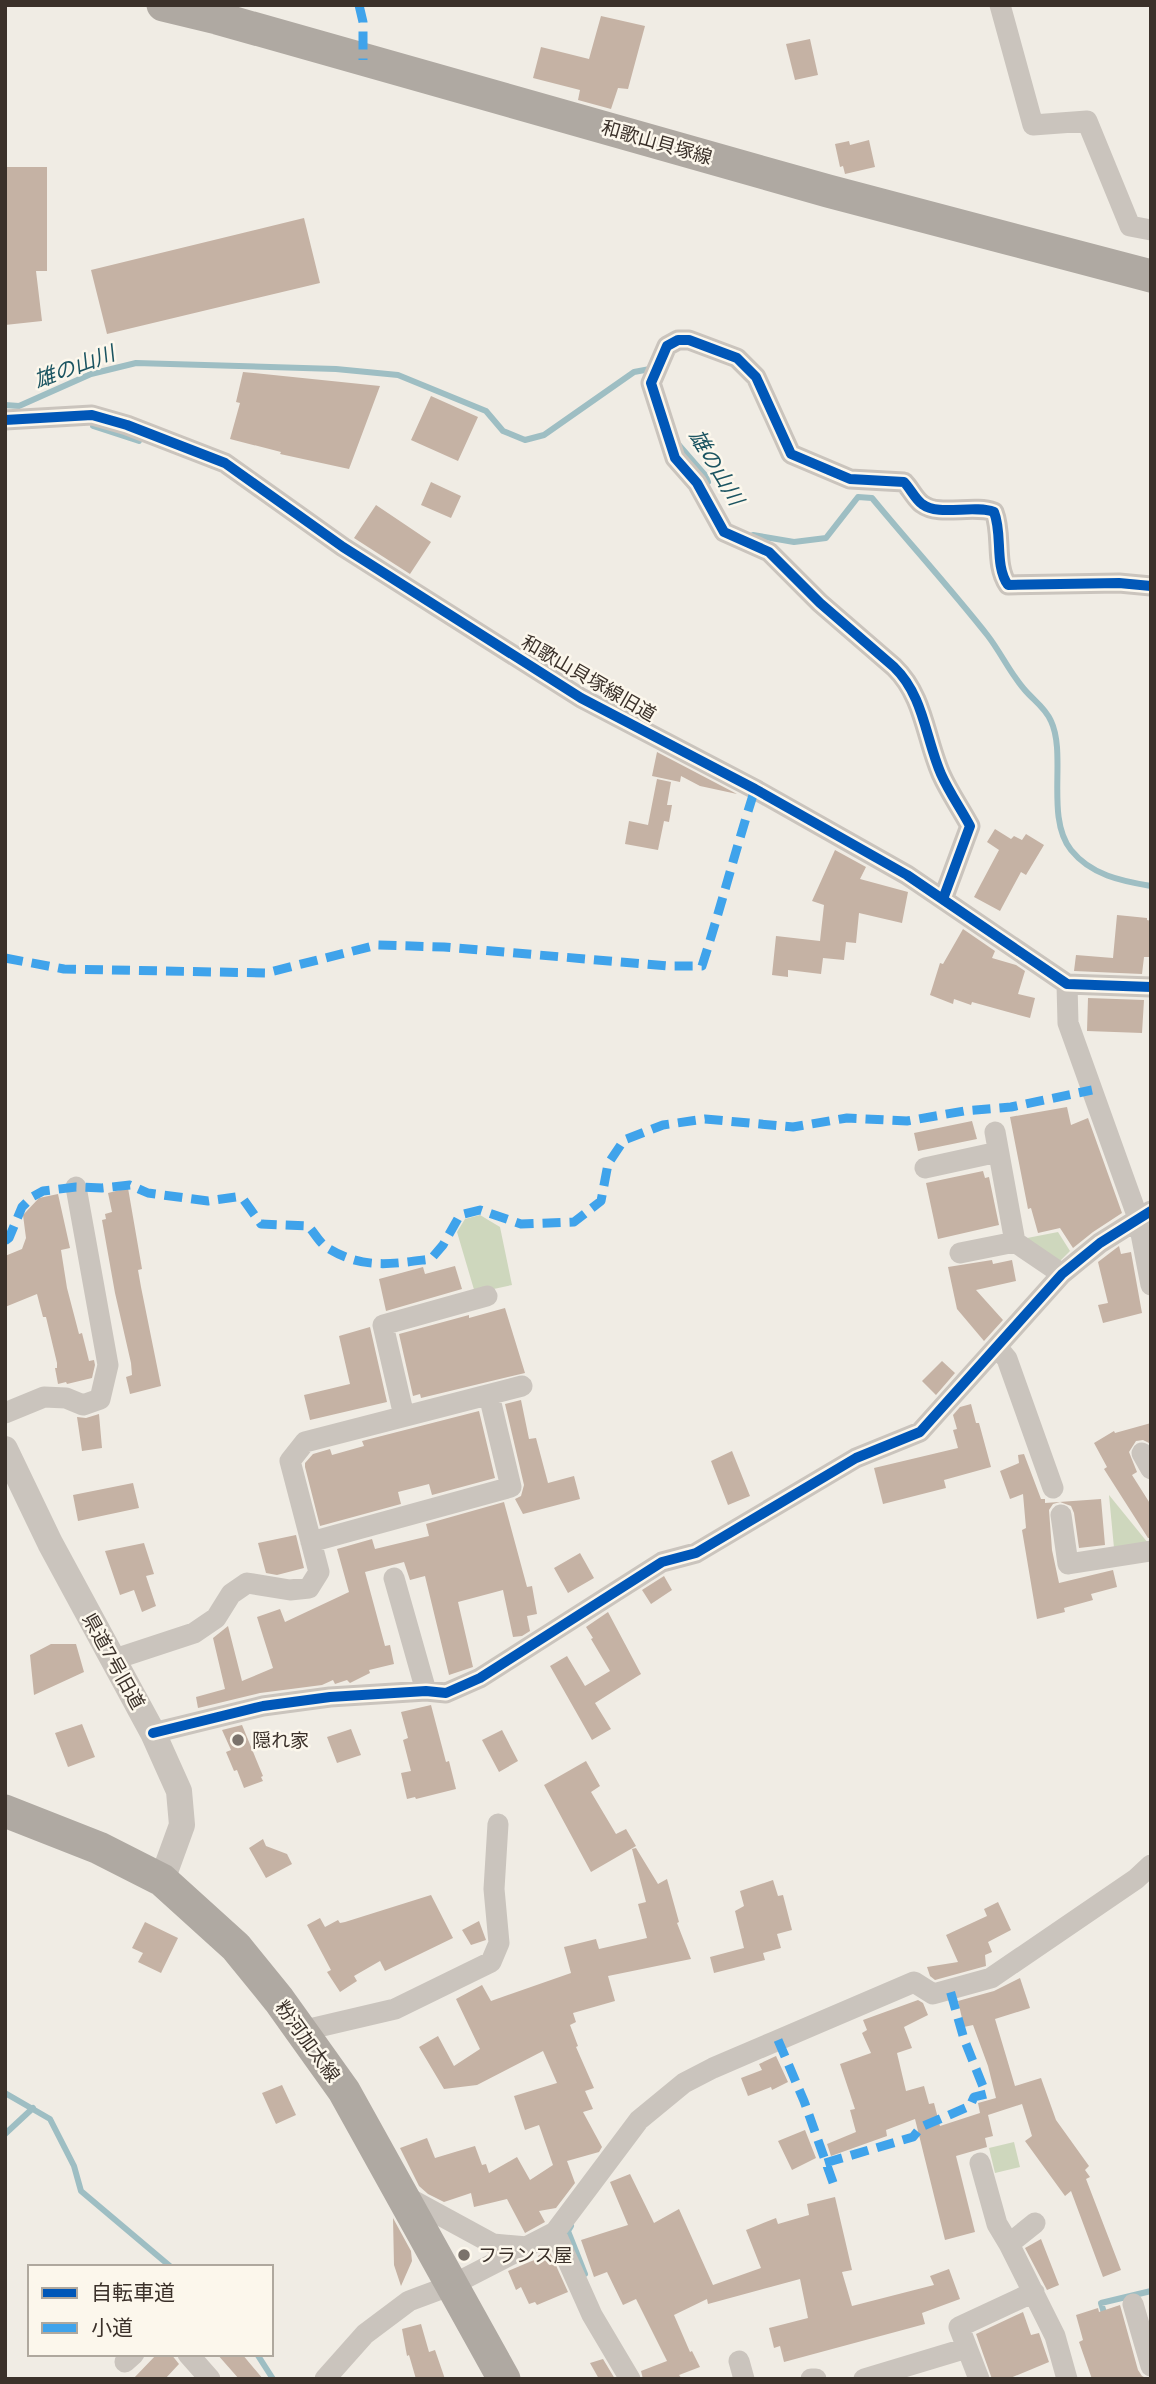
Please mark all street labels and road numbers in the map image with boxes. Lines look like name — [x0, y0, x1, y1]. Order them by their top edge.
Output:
street label: 和歌山貝塚線 — [599, 115, 715, 169]
street label: 和歌山貝塚線旧道 — [517, 630, 661, 726]
street label: 県道7号旧道 — [78, 1609, 150, 1713]
street label: 粉河加太線 — [270, 1996, 346, 2086]

